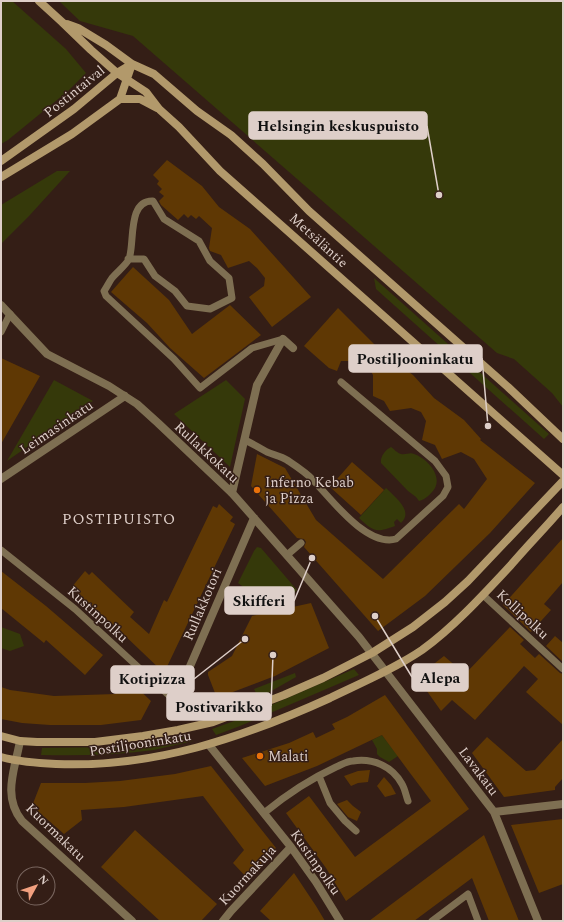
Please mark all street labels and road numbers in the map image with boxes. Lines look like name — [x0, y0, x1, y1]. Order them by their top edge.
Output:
street label: Postintaival — [39, 60, 109, 123]
street label: Metsäläntie — [284, 208, 353, 273]
street label: Leimasinkatu — [15, 395, 97, 460]
street label: Rullakkokatu — [169, 417, 244, 488]
street label: Rullakkotori — [178, 564, 227, 644]
street label: Kustinpolku — [62, 581, 133, 648]
street label: Kollipolku — [492, 584, 554, 644]
street label: Postiljooninkatu — [88, 725, 193, 762]
street label: Lavakatu — [453, 742, 504, 800]
street label: Kuormakatu — [21, 798, 91, 867]
street label: Kustinpolku — [285, 825, 346, 900]
street label: Kuormakuja — [214, 840, 281, 910]

